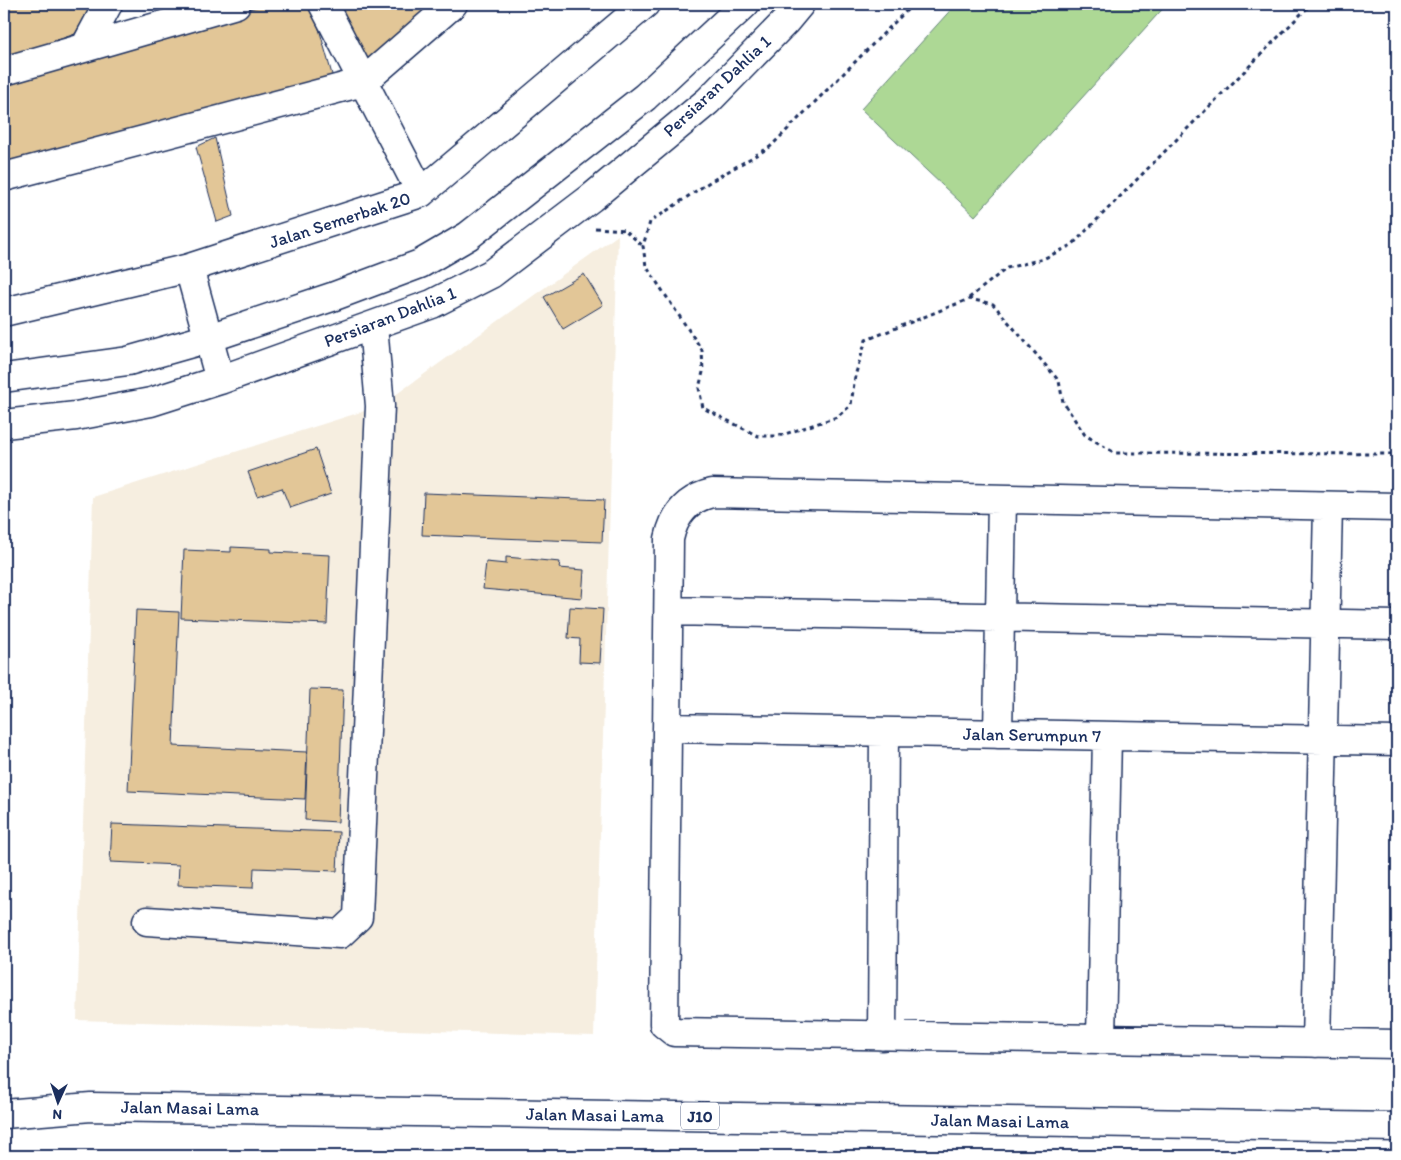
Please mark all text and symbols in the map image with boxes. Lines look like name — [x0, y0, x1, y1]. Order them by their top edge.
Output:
street label: Persiaran Dahlia 1 — [658, 30, 776, 142]
street label: Jalan Semerbak 20 — [267, 187, 413, 253]
street label: Persiaran Dahlia 1 — [321, 282, 459, 352]
street label: Jalan Serumpun 7 — [963, 723, 1101, 747]
north arrow — [32, 1078, 82, 1128]
street label: Jalan Masai Lama — [121, 1096, 260, 1120]
road number: J10 — [681, 1102, 719, 1130]
street label: Jalan Masai Lama — [526, 1103, 665, 1127]
text: N — [52, 1106, 63, 1123]
street label: Jalan Masai Lama — [931, 1109, 1070, 1133]

